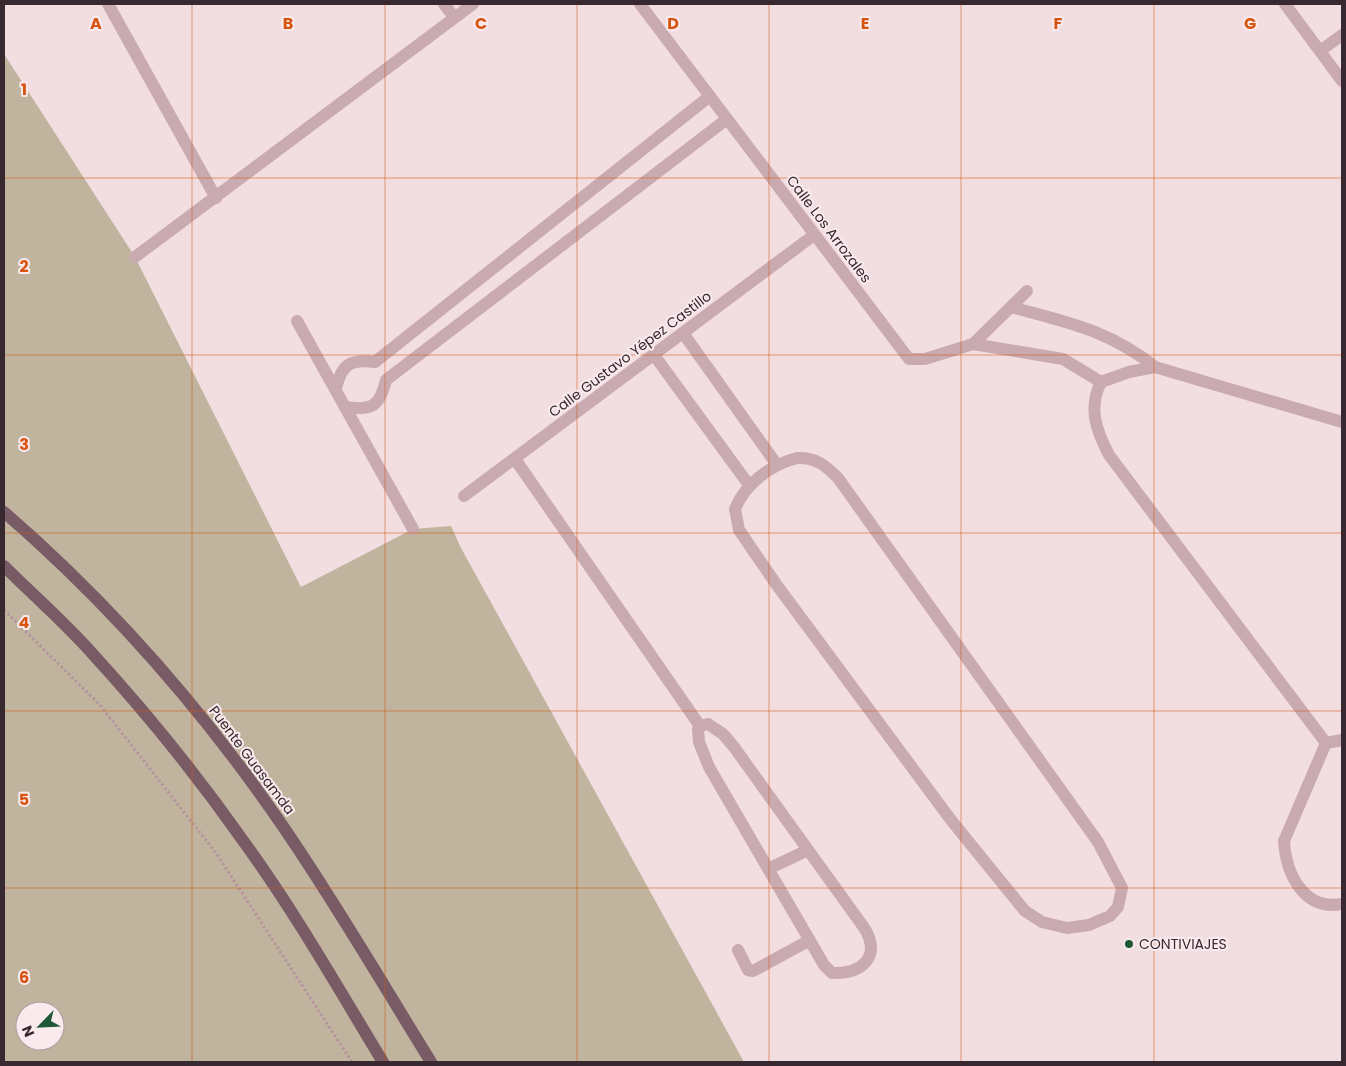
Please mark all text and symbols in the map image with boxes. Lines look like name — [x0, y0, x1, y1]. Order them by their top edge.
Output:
text: A — [90, 12, 102, 35]
text: B — [283, 12, 293, 35]
text: C — [475, 12, 487, 35]
text: D — [667, 12, 679, 35]
text: E — [861, 12, 869, 35]
text: F — [1054, 12, 1063, 35]
text: G — [1244, 12, 1256, 35]
text: 1 — [21, 78, 27, 101]
street label: Calle Los Arrozales — [782, 171, 876, 287]
text: 2 — [19, 255, 29, 278]
street label: Calle Gustavo Yépez Castillo — [545, 286, 715, 422]
text: 3 — [19, 433, 29, 456]
text: 4 — [19, 611, 30, 634]
street label: Puente Guasamda — [204, 701, 300, 819]
text: 5 — [19, 788, 29, 811]
place label: CONTIVIAJES — [1139, 934, 1227, 954]
marker: CONTIVIAJES — [1123, 938, 1135, 950]
text: 6 — [19, 966, 29, 989]
north arrow — [15, 1001, 65, 1051]
text: N — [17, 1022, 39, 1040]

